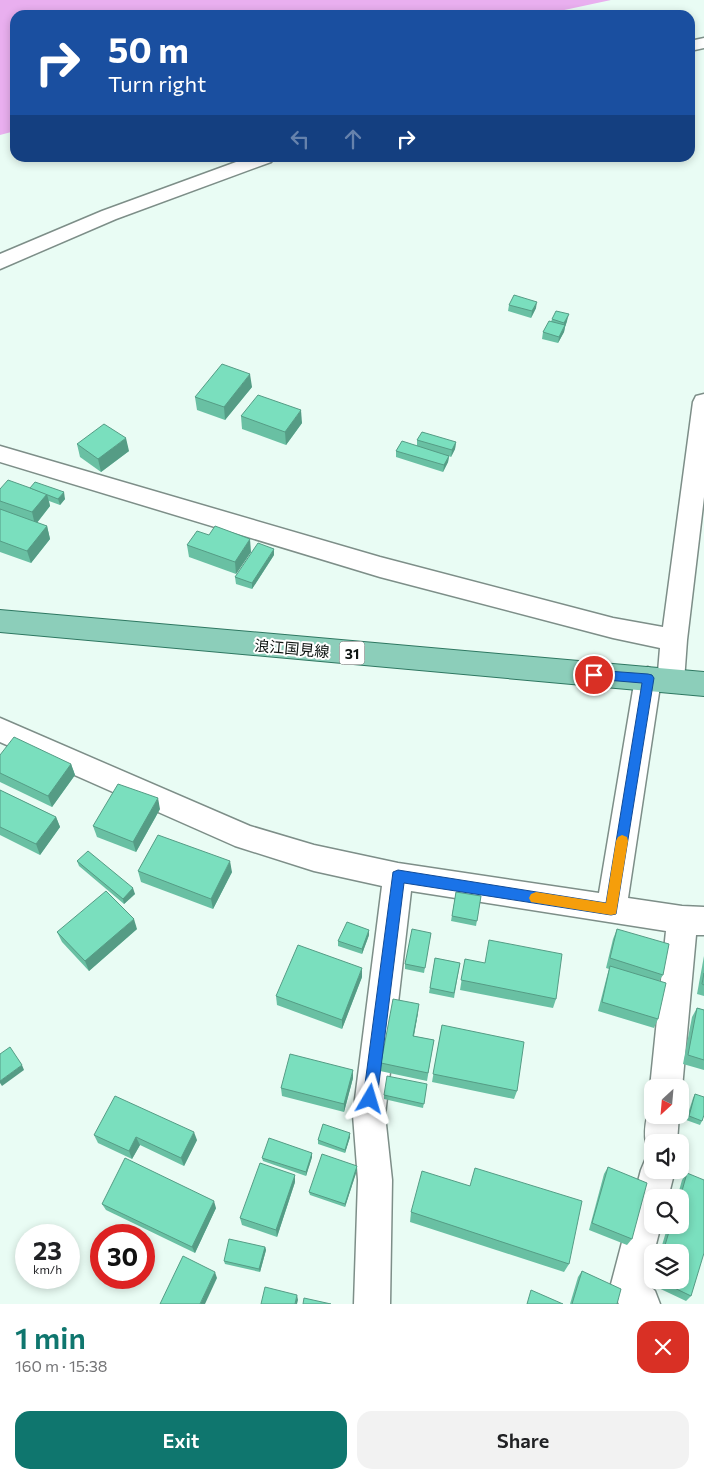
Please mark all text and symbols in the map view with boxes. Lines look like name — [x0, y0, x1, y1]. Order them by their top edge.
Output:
text: 50 m — [108, 27, 189, 70]
icon: right — [25, 30, 90, 95]
text: Turn right — [108, 70, 206, 97]
icon: left — [286, 125, 314, 153]
icon: ahead — [339, 125, 367, 153]
icon: right — [392, 125, 420, 153]
street label: 浪江国見線 — [254, 636, 330, 660]
road number: 31 — [340, 641, 364, 664]
pin — [573, 654, 615, 696]
icon: arrive — [580, 661, 608, 689]
position arrow — [343, 1072, 395, 1124]
north arrow — [644, 1079, 689, 1124]
map controls — [644, 1079, 689, 1289]
button: sound — [644, 1134, 689, 1179]
button: search — [644, 1189, 689, 1234]
speed limit sign: 30 — [90, 1224, 155, 1289]
text: 23 — [33, 1235, 62, 1265]
button: layers — [644, 1244, 689, 1289]
text: km/h — [33, 1262, 62, 1276]
text: 1 min — [15, 1318, 86, 1355]
button: close — [637, 1321, 689, 1373]
text: 160 m · 15:38 — [15, 1356, 108, 1375]
button: Exit — [15, 1411, 347, 1469]
button: Share — [357, 1411, 689, 1469]

